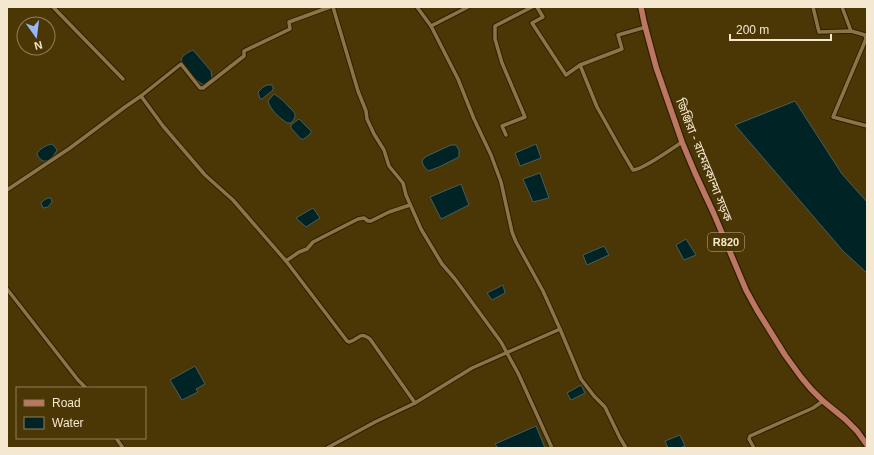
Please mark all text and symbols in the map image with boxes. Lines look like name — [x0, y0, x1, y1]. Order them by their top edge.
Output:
north arrow — [16, 16, 56, 56]
scale bar — [730, 16, 831, 42]
text: 200 m — [736, 23, 769, 37]
text: N — [33, 39, 44, 52]
street label: জিঞ্জিরা - রামেরকান্দা সড়ক — [673, 95, 736, 224]
road number: R820 — [708, 233, 744, 251]
legend — [16, 387, 146, 439]
text: Road — [52, 396, 81, 410]
text: Water — [52, 416, 84, 430]

